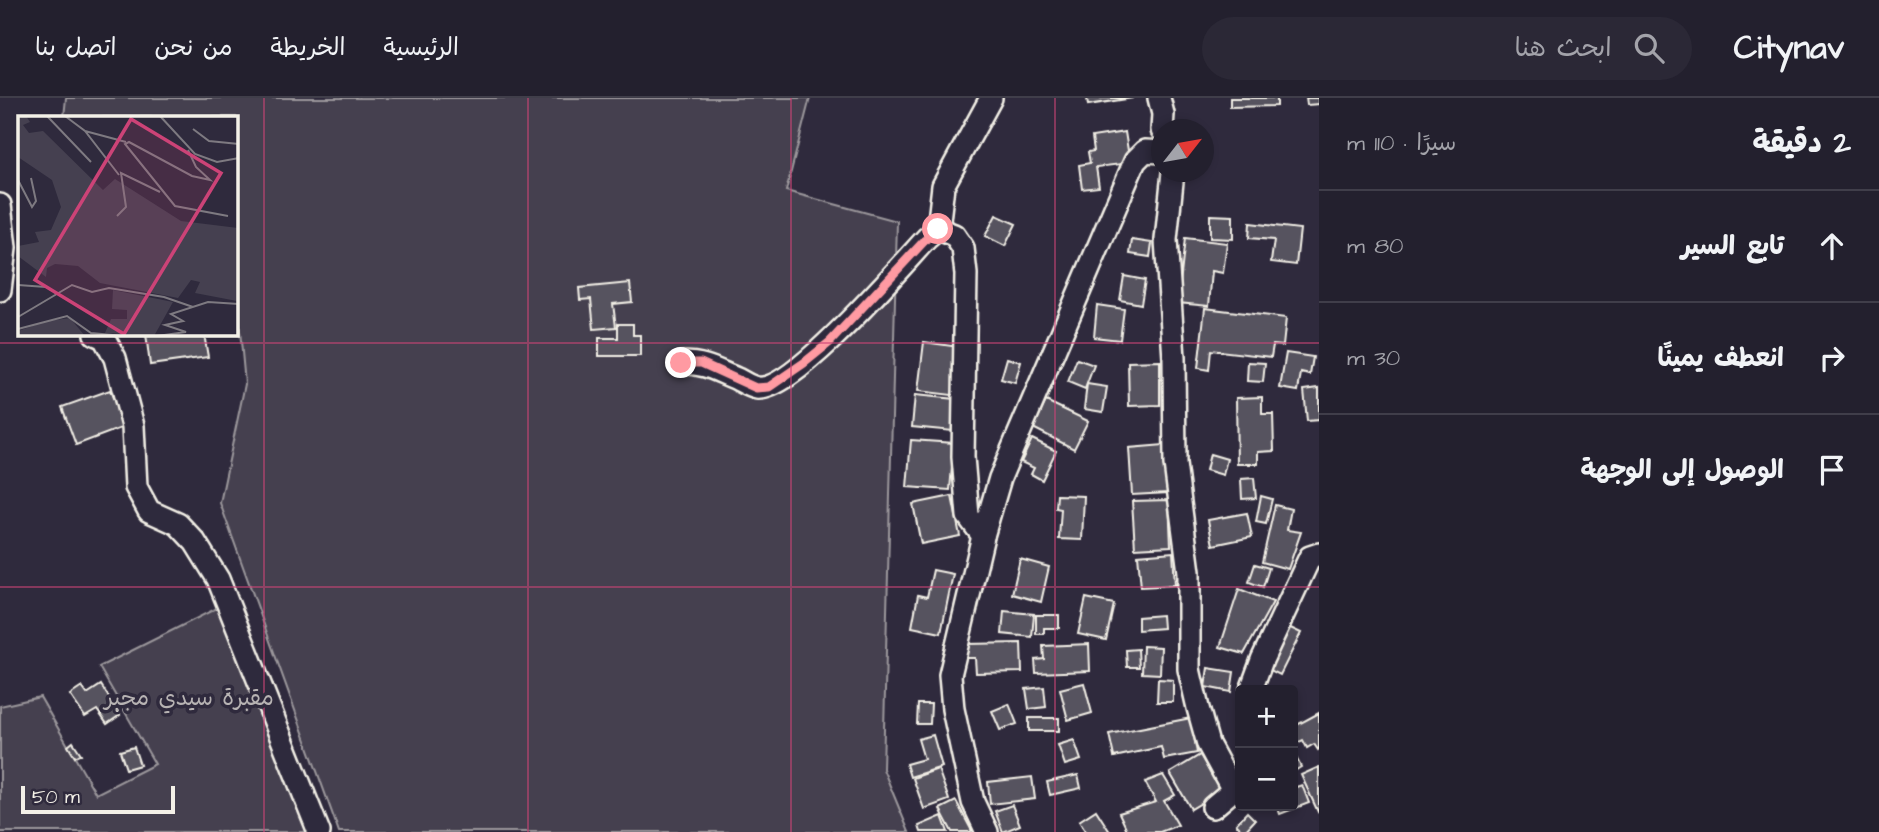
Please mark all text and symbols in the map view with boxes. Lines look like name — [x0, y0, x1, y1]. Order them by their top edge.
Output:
search box — [1202, 17, 1692, 80]
text: Citynav — [1734, 25, 1844, 71]
icon: search — [1630, 29, 1668, 67]
text: ابحث هنا — [1514, 30, 1612, 66]
text: اتصل بنا — [35, 31, 116, 65]
text: من نحن — [154, 31, 233, 65]
text: الخريطة — [271, 31, 345, 65]
text: الرئيسية — [383, 31, 459, 65]
inset map — [18, 116, 238, 336]
north arrow — [1151, 119, 1214, 182]
text: 2 دقيقة — [1753, 122, 1851, 164]
text: سيرًا · 110 m — [1347, 127, 1456, 159]
route start — [922, 213, 953, 244]
icon: ahead — [1813, 227, 1851, 265]
text: تابع السير — [1681, 228, 1784, 264]
text: 80 m — [1347, 230, 1404, 262]
icon: right — [1813, 339, 1851, 377]
text: انعطف يمينًا — [1657, 340, 1784, 376]
text: 30 m — [1347, 342, 1400, 374]
route end — [665, 347, 696, 378]
icon: arrive — [1813, 451, 1851, 489]
text: الوصول إلى الوجهة — [1580, 452, 1784, 488]
park label: مقبرة سيدي مجبر — [102, 682, 274, 714]
map controls — [1235, 685, 1298, 811]
button: + — [1235, 685, 1298, 748]
button: − — [1235, 748, 1298, 811]
scale bar — [21, 783, 175, 815]
text: 50 m — [32, 784, 80, 811]

